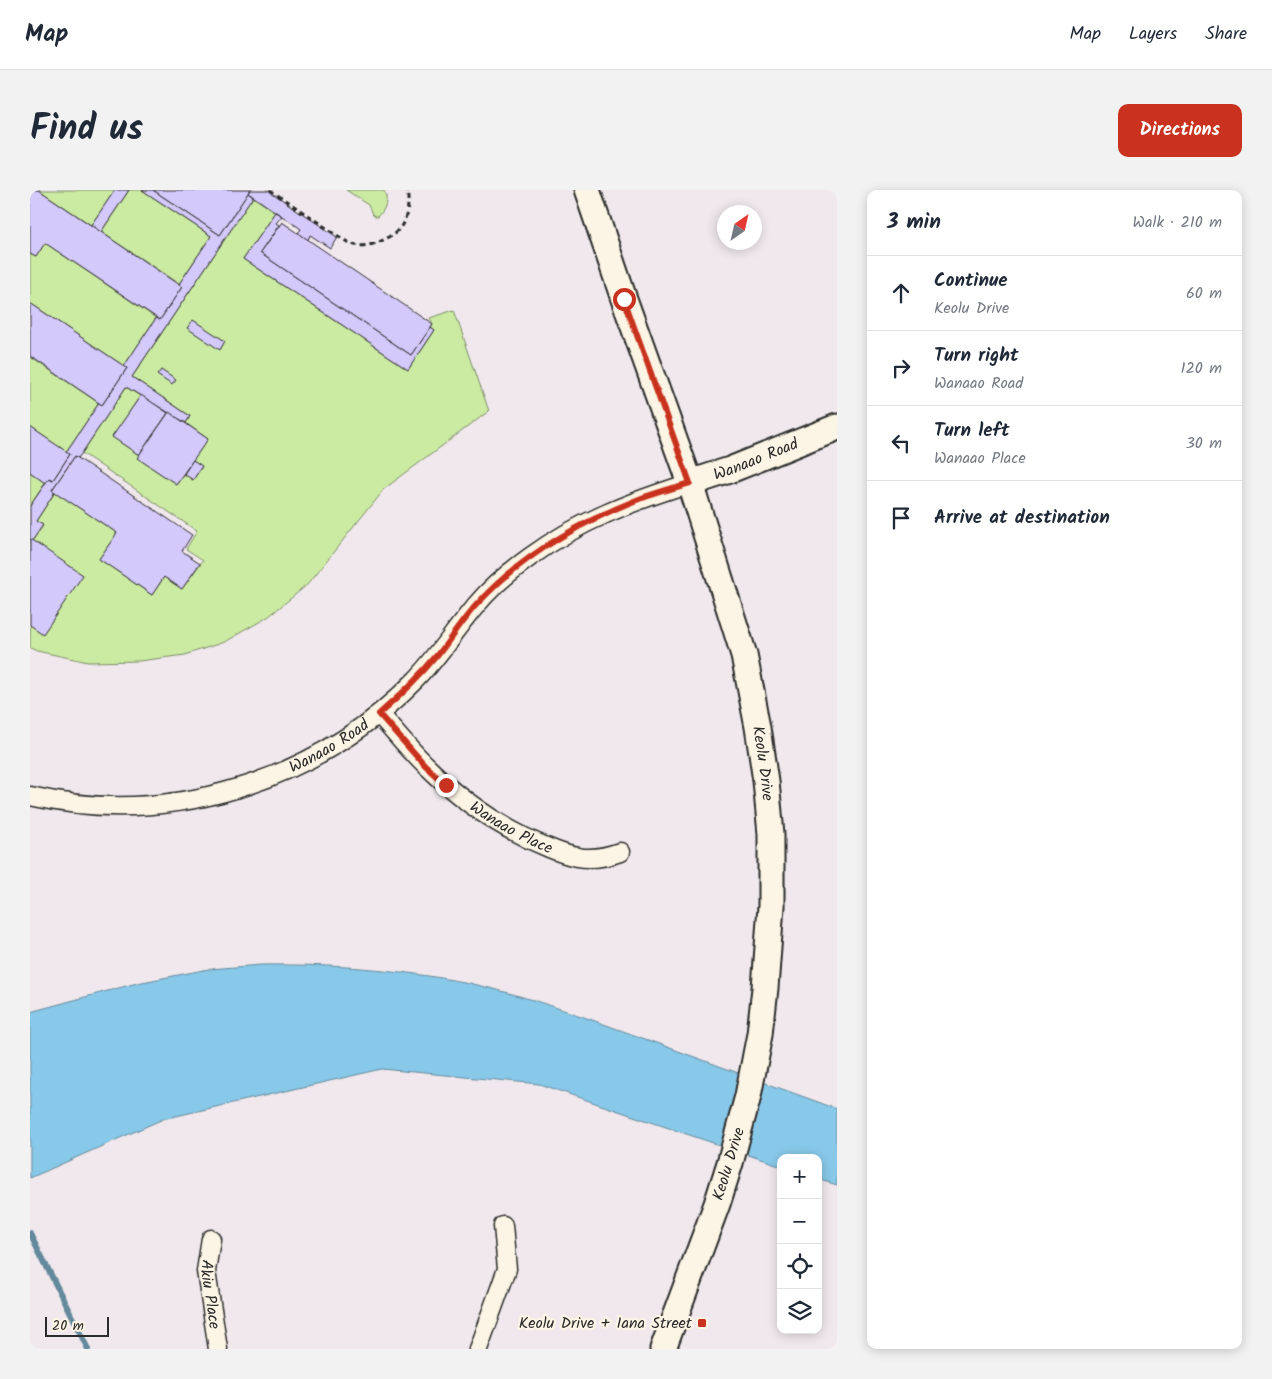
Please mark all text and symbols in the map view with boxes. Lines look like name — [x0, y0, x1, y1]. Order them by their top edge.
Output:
text: Map — [25, 15, 68, 54]
text: Map — [1070, 20, 1101, 49]
text: Layers — [1129, 20, 1177, 49]
text: Share — [1205, 20, 1247, 49]
text: Find us — [30, 102, 143, 158]
button: Directions — [1118, 104, 1242, 157]
north arrow — [717, 205, 762, 250]
text: 3 min — [887, 206, 941, 239]
text: Walk · 210 m — [1132, 210, 1222, 235]
text: Continue — [934, 266, 1007, 296]
icon: ahead — [887, 279, 915, 307]
text: 60 m — [1186, 281, 1222, 306]
route start — [613, 288, 636, 311]
text: Keolu Drive — [934, 296, 1009, 321]
text: Turn right — [934, 341, 1019, 371]
icon: right — [887, 354, 915, 382]
text: 120 m — [1181, 356, 1222, 381]
text: Wanaao Road — [934, 371, 1023, 396]
text: Turn left — [934, 416, 1009, 446]
icon: left — [887, 429, 915, 457]
street label: Wanaao Road — [710, 431, 803, 487]
text: 30 m — [1186, 431, 1222, 456]
text: Wanaao Place — [934, 446, 1026, 471]
text: Arrive at destination — [934, 503, 1110, 533]
icon: arrive — [887, 504, 915, 532]
street label: Wanaao Road — [285, 712, 375, 780]
street label: Keolu Drive — [746, 724, 780, 802]
route end — [435, 774, 458, 797]
street label: Wanaao Place — [464, 795, 556, 861]
street label: Keolu Drive — [706, 1124, 752, 1204]
map controls — [777, 1154, 822, 1334]
button: + — [777, 1154, 822, 1199]
button: − — [777, 1199, 822, 1244]
button: locate — [777, 1244, 822, 1289]
street label: Akiu Place — [193, 1258, 227, 1331]
button: layers — [777, 1289, 822, 1334]
place label: Keolu Drive + Iana Street — [519, 1311, 693, 1336]
scale bar — [45, 1314, 109, 1337]
text: 20 m — [52, 1315, 84, 1337]
marker: Keolu Drive + Iana Street — [696, 1317, 708, 1329]

